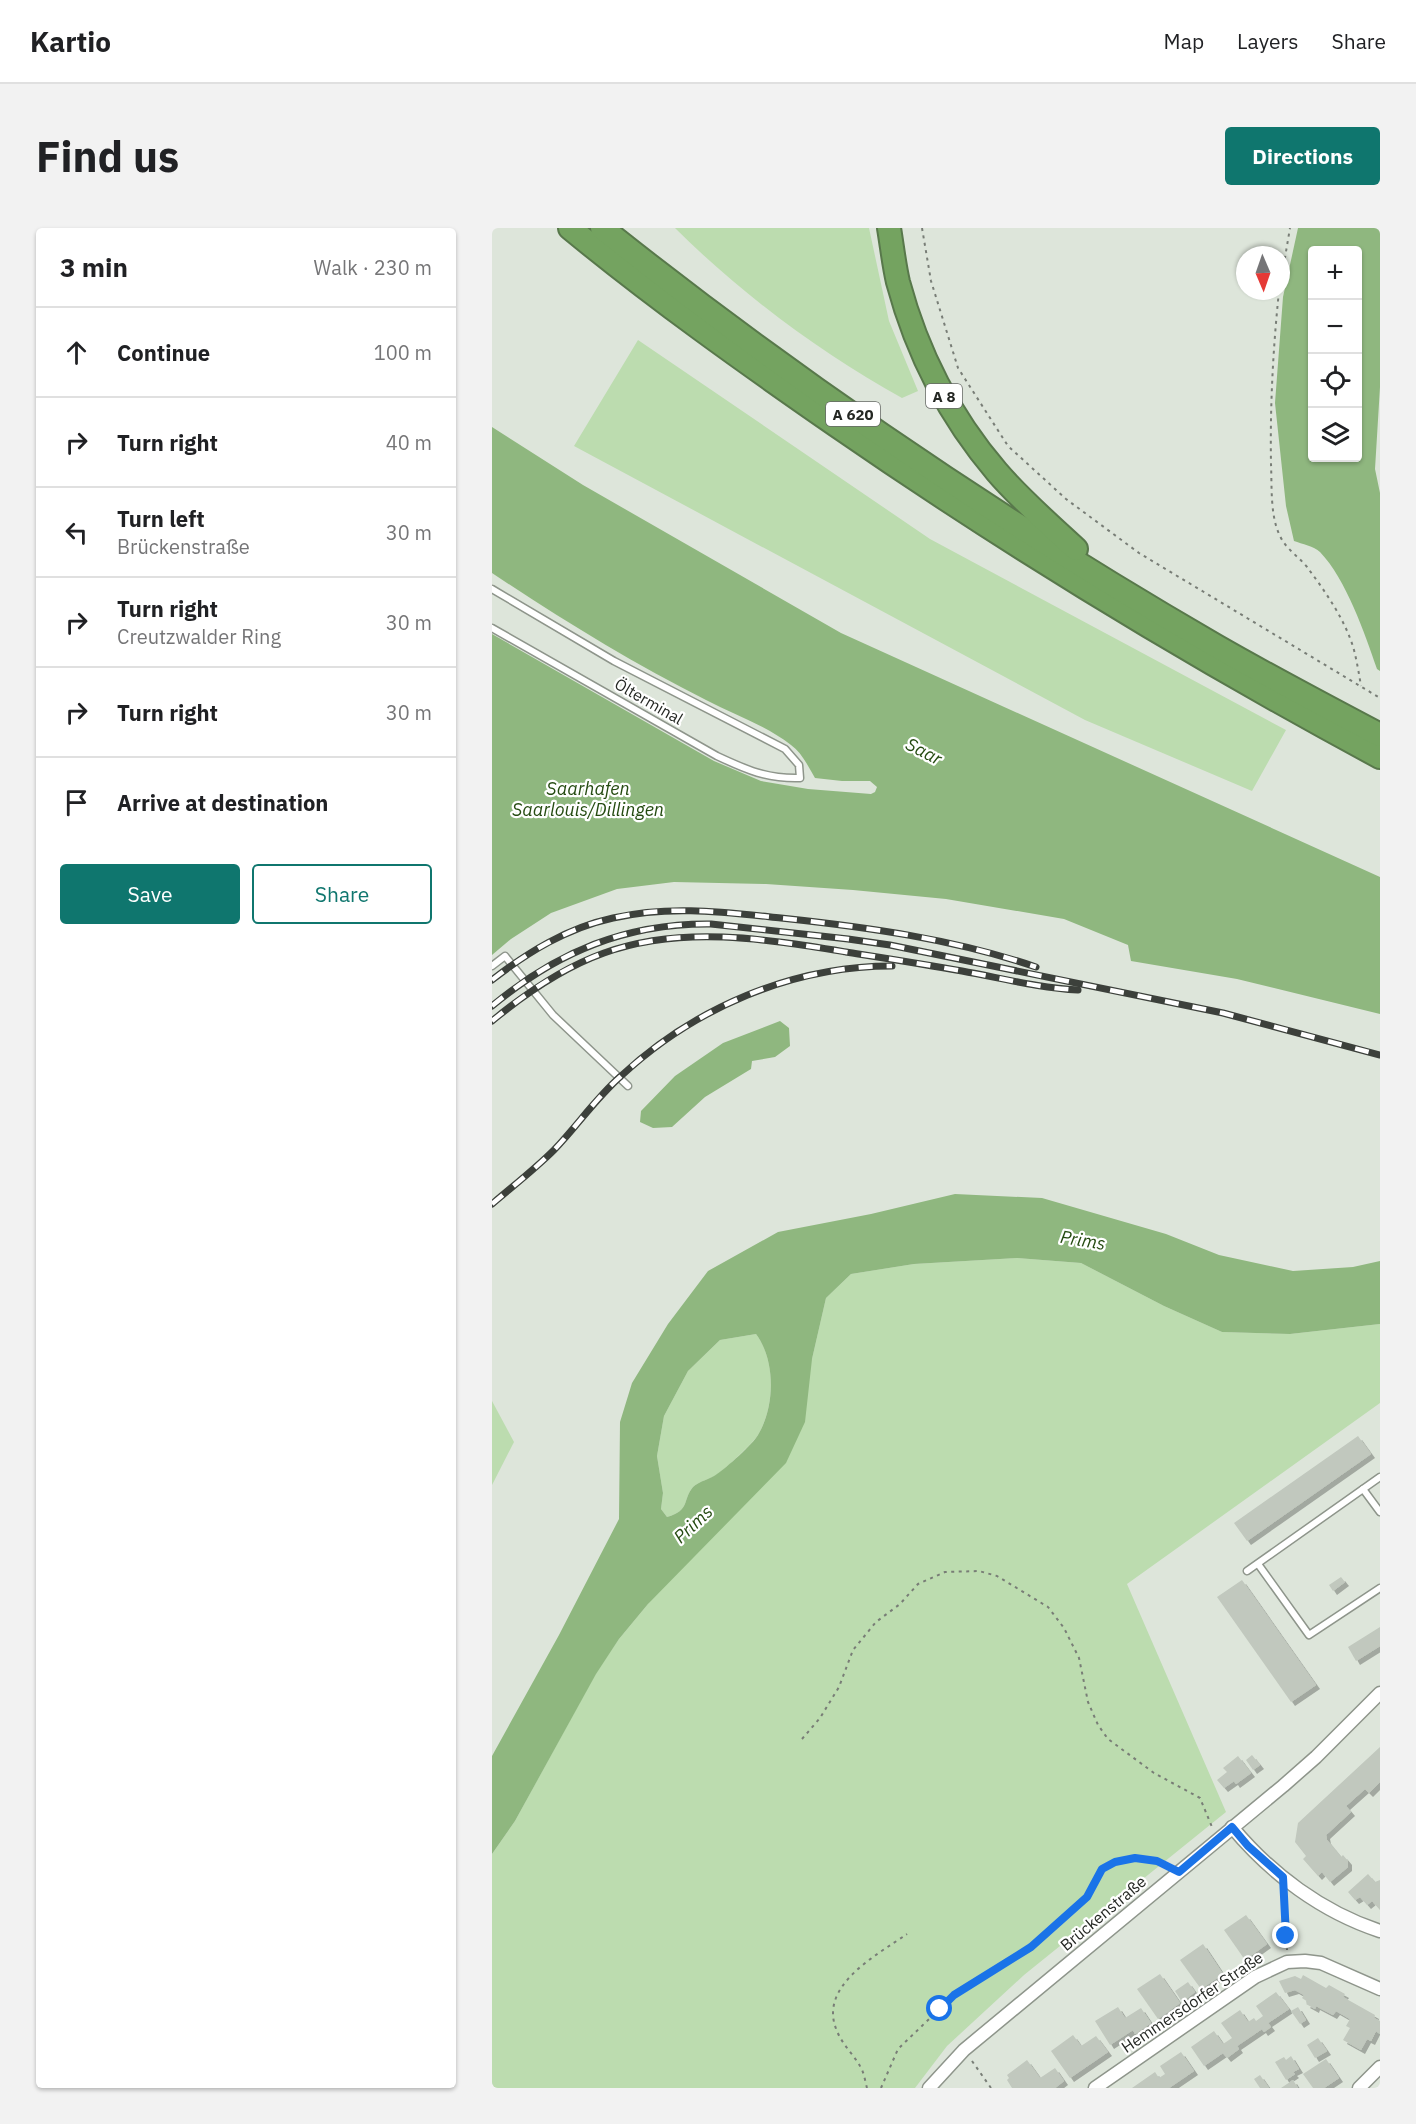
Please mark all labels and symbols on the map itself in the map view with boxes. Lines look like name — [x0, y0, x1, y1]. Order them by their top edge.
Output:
north arrow — [1236, 246, 1290, 300]
road number: A 8 — [926, 384, 962, 408]
road number: A 620 — [826, 402, 880, 426]
street label: Ölterminal — [611, 673, 687, 729]
water label: Saar — [902, 732, 947, 770]
water label: Saarhafen Saarlouis/Dillingen — [512, 777, 664, 821]
water label: Prims — [1059, 1225, 1107, 1255]
water label: Prims — [669, 1500, 717, 1548]
street label: Brückenstraße — [1056, 1871, 1150, 1955]
route end — [1272, 1922, 1298, 1948]
street label: Hemmersdorfer Straße — [1117, 1947, 1267, 2057]
route start — [926, 1995, 952, 2021]

